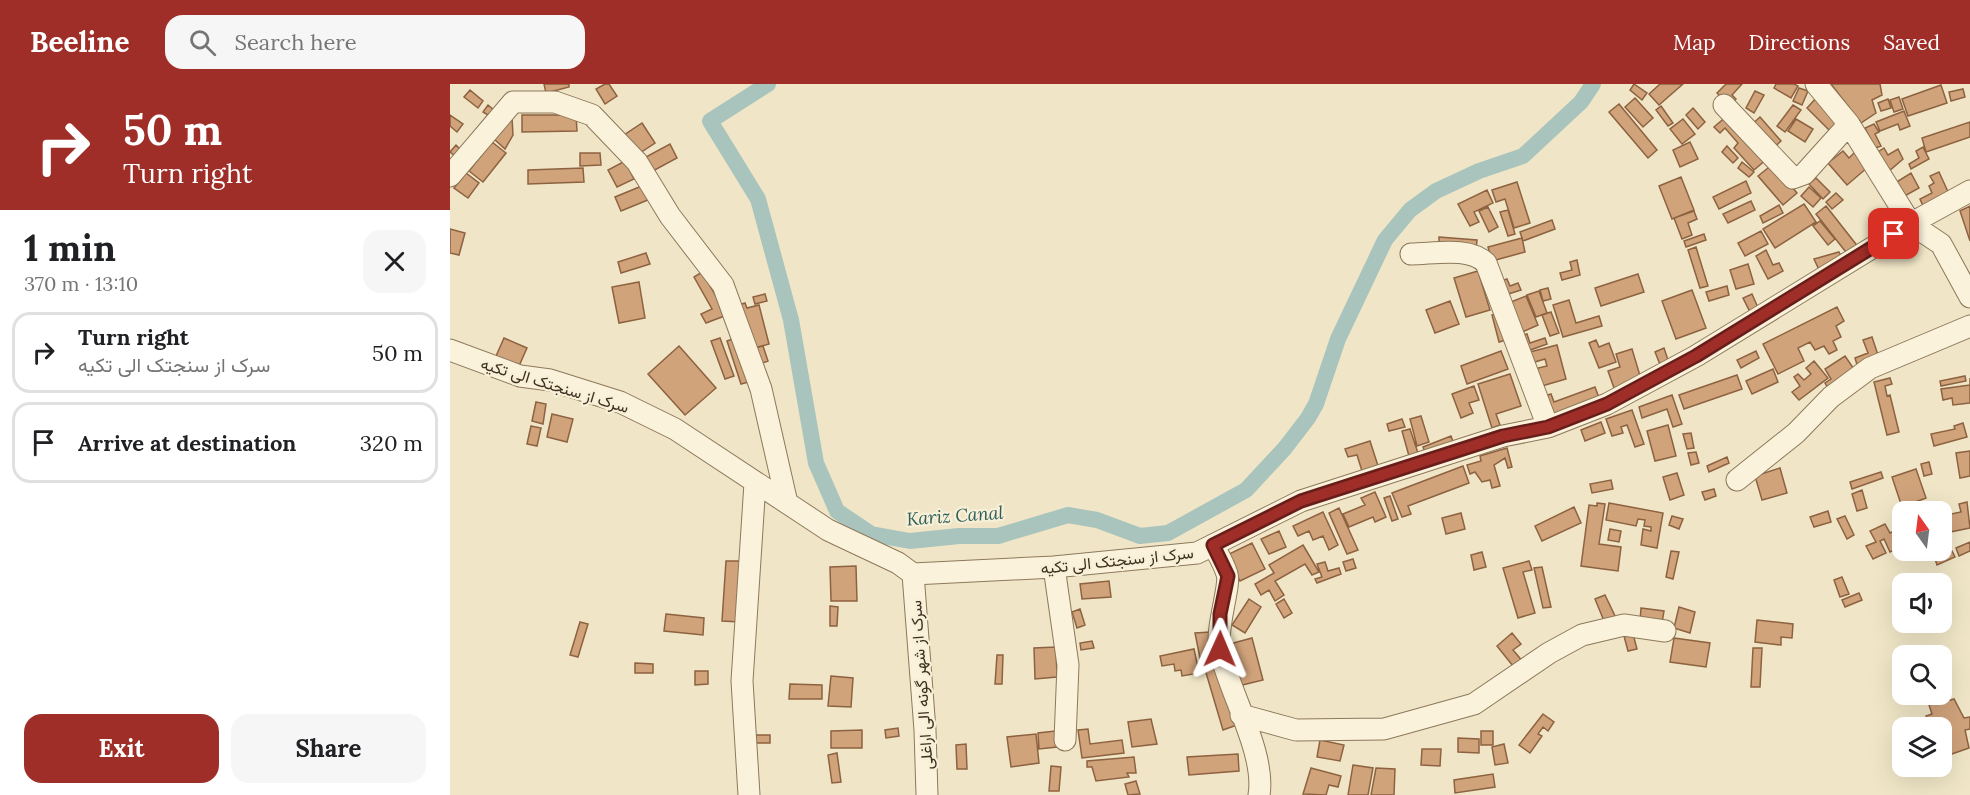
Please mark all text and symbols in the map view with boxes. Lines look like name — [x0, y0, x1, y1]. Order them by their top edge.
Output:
search box — [165, 15, 585, 69]
text: Beeline — [30, 24, 129, 60]
icon: search — [186, 26, 219, 59]
text: Search here — [234, 28, 357, 56]
text: Map — [1673, 29, 1716, 56]
text: Directions — [1749, 29, 1850, 56]
text: Saved — [1883, 29, 1940, 56]
text: 50 m — [123, 103, 222, 157]
icon: right — [24, 108, 102, 186]
text: Turn right — [123, 156, 252, 190]
pin — [1868, 208, 1919, 259]
icon: arrive — [1877, 217, 1910, 250]
text: 1 min — [24, 225, 116, 271]
button: close — [363, 230, 426, 293]
text: 370 m · 13:10 — [24, 271, 138, 296]
text: Turn right — [78, 323, 189, 351]
icon: right — [27, 336, 60, 369]
text: 50 m — [372, 339, 423, 367]
text: سرک از سنجتک الی تکیه — [78, 352, 270, 377]
street label: سرک از سنجتک الی تکیه — [478, 353, 631, 418]
icon: arrive — [27, 426, 60, 459]
text: Arrive at destination — [78, 429, 296, 457]
text: 320 m — [360, 429, 423, 457]
water label: Kariz Canal — [906, 501, 1004, 530]
north arrow — [1892, 501, 1952, 561]
map controls — [1892, 501, 1952, 777]
street label: سرک از سنجتک الی تکیه — [1040, 542, 1195, 579]
button: sound — [1892, 573, 1952, 633]
street label: سرک از شهر گونه الی اراغلی — [905, 600, 938, 770]
position arrow — [1188, 617, 1252, 681]
button: search — [1892, 645, 1952, 705]
button: Exit — [24, 714, 219, 783]
button: Share — [231, 714, 426, 783]
button: layers — [1892, 717, 1952, 777]

